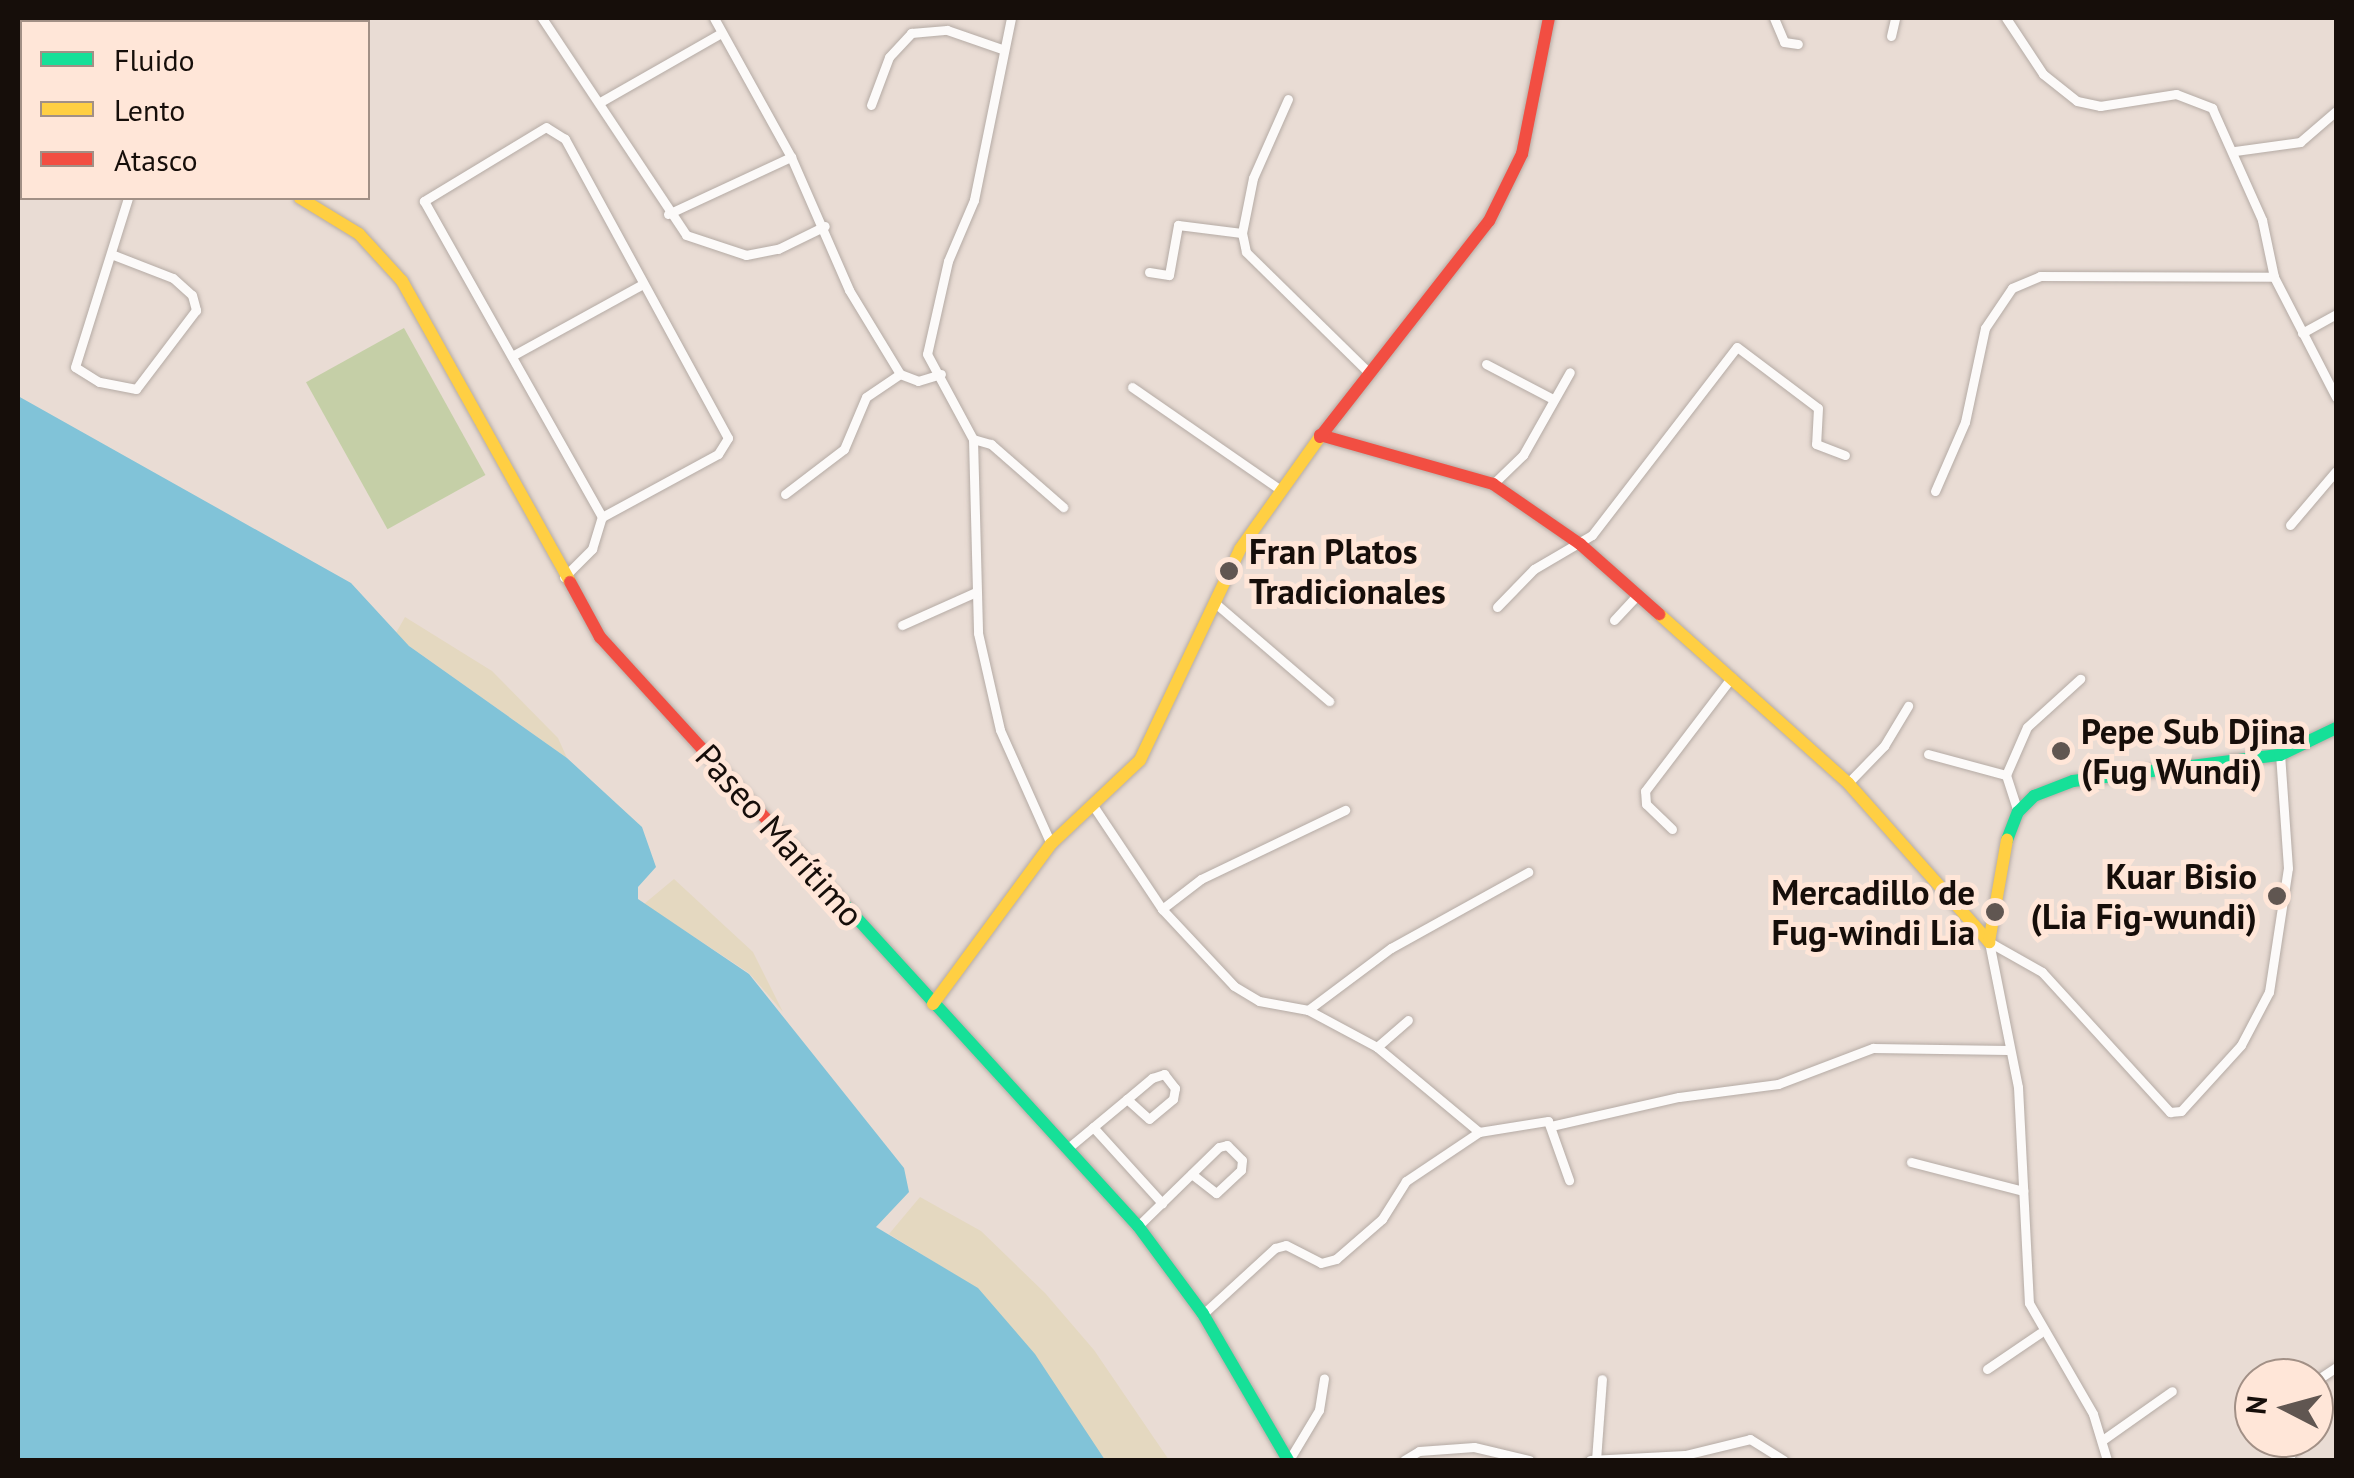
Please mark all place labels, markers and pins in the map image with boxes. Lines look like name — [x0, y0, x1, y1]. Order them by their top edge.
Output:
place label: Fran Platos Tradicionales — [1249, 530, 1446, 612]
marker: Fran Platos Tradicionales — [1218, 560, 1240, 582]
place label: Pepe Sub Djina (Fug Wundi) — [2081, 710, 2306, 792]
marker: Pepe Sub Djina (Fug Wundi) — [2050, 740, 2072, 762]
place label: Kuar Bisio (Lia Fig-wundi) — [2031, 855, 2257, 937]
place label: Mercadillo de Fug-windi Lia — [1771, 871, 1975, 953]
marker: Kuar Bisio (Lia Fig-wundi) — [2266, 885, 2288, 907]
marker: Mercadillo de Fug-windi Lia — [1984, 901, 2006, 923]

